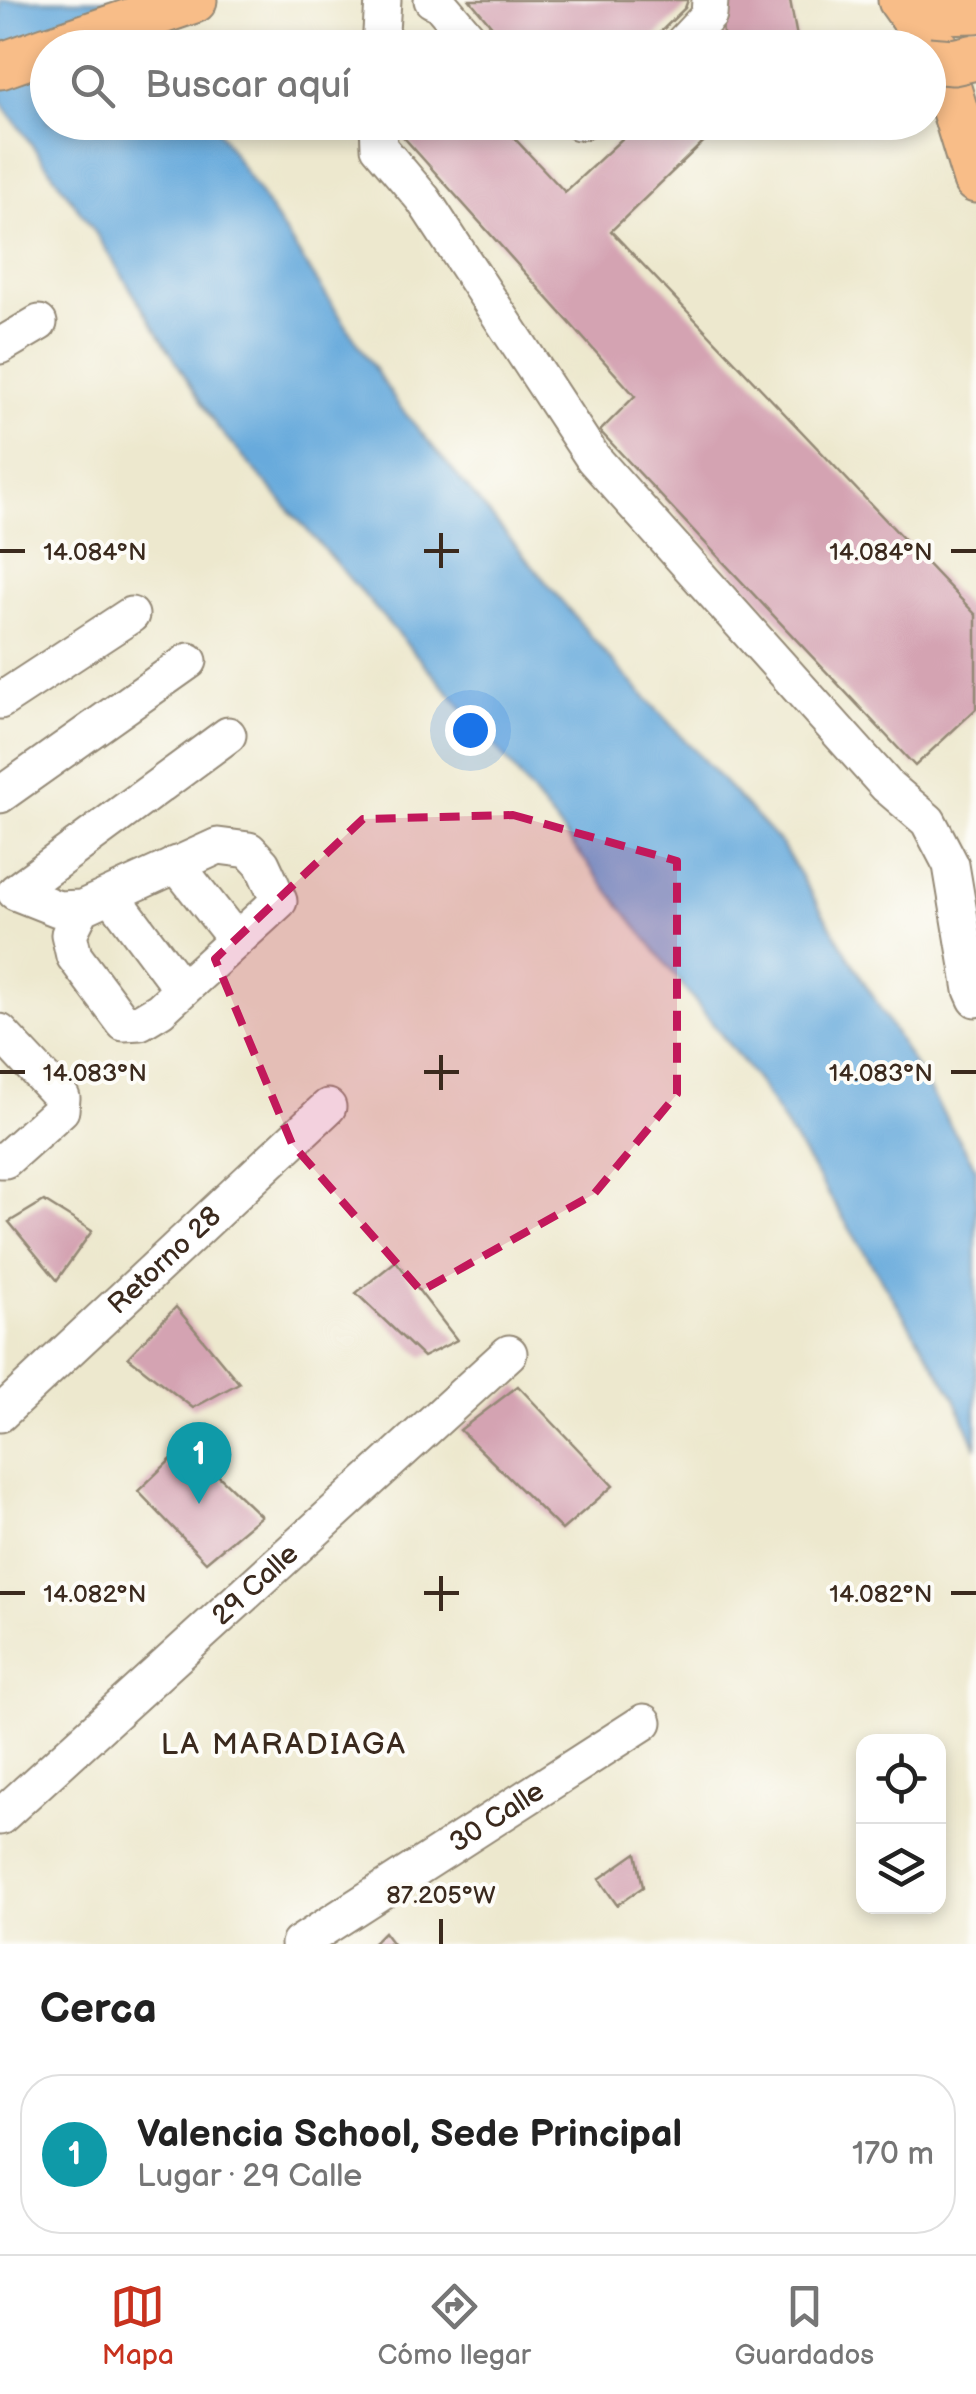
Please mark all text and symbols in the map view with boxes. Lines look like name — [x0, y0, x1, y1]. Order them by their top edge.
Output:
search box — [30, 30, 946, 140]
icon: search — [65, 58, 120, 113]
text: Buscar aquí — [145, 63, 351, 108]
text: 14.084°N — [43, 537, 147, 568]
text: 14.084°N — [829, 537, 933, 568]
your location — [445, 705, 496, 756]
text: 14.083°N — [43, 1058, 147, 1089]
text: 14.083°N — [829, 1058, 933, 1089]
street label: Retorno 28 — [101, 1200, 228, 1321]
pin: 1 — [166, 1422, 232, 1504]
street label: 29 Calle — [205, 1537, 305, 1632]
text: 14.082°N — [43, 1579, 147, 1610]
text: 14.082°N — [829, 1579, 933, 1610]
district label: LA MARADIAGA — [161, 1727, 407, 1763]
map controls — [856, 1734, 946, 1914]
button: locate — [856, 1734, 946, 1824]
street label: 30 Calle — [443, 1774, 550, 1859]
button: layers — [856, 1824, 946, 1914]
text: 87.205°W — [386, 1880, 496, 1911]
text: Cerca — [40, 1984, 157, 2035]
text: Valencia School, Sede Principal — [137, 2112, 682, 2157]
text: 1 — [68, 2135, 81, 2174]
text: 170 m — [852, 2135, 934, 2174]
text: Lugar · 29 Calle — [137, 2157, 362, 2196]
tab: Mapa — [102, 2279, 174, 2372]
tab: Cómo llegar — [377, 2279, 531, 2372]
tab: Guardados — [735, 2279, 874, 2372]

